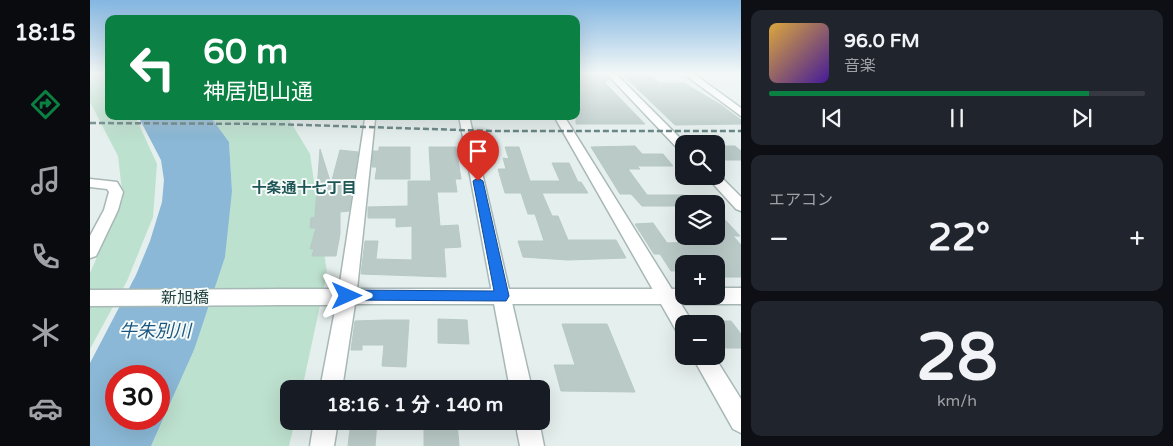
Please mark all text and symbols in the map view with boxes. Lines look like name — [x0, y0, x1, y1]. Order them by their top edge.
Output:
text: 18:15 — [15, 20, 75, 46]
text: 96.0 FM — [844, 30, 920, 52]
text: 60 m — [203, 31, 288, 73]
icon: left — [120, 35, 185, 100]
text: 音楽 — [844, 56, 876, 76]
text: 神居旭山通 — [203, 79, 313, 105]
icon: directions — [28, 87, 63, 122]
icon: previous — [818, 104, 846, 132]
icon: pause — [943, 104, 971, 132]
icon: next — [1068, 104, 1096, 132]
pin — [457, 130, 499, 181]
map controls — [675, 135, 725, 365]
button: search — [675, 135, 725, 185]
icon: arrive — [464, 137, 492, 165]
icon: music — [28, 163, 63, 198]
district label: 十条通十七丁目 — [251, 179, 357, 197]
text: エアコン — [769, 190, 833, 210]
button: layers — [675, 195, 725, 245]
text: 22° — [928, 215, 990, 261]
text: − — [769, 222, 789, 256]
text: + — [1129, 222, 1145, 256]
icon: phone — [28, 239, 63, 274]
button: + — [675, 255, 725, 305]
position arrow — [320, 269, 372, 321]
street label: 新旭橋 — [161, 288, 209, 308]
icon: climate — [28, 315, 63, 350]
button: − — [675, 315, 725, 365]
text: 28 — [916, 319, 998, 398]
water label: 牛朱別川 — [119, 320, 193, 342]
speed limit sign: 30 — [105, 365, 170, 430]
icon: car — [28, 391, 63, 426]
text: km/h — [937, 391, 977, 411]
text: 18:16 · 1 分 · 140 m — [327, 394, 503, 416]

